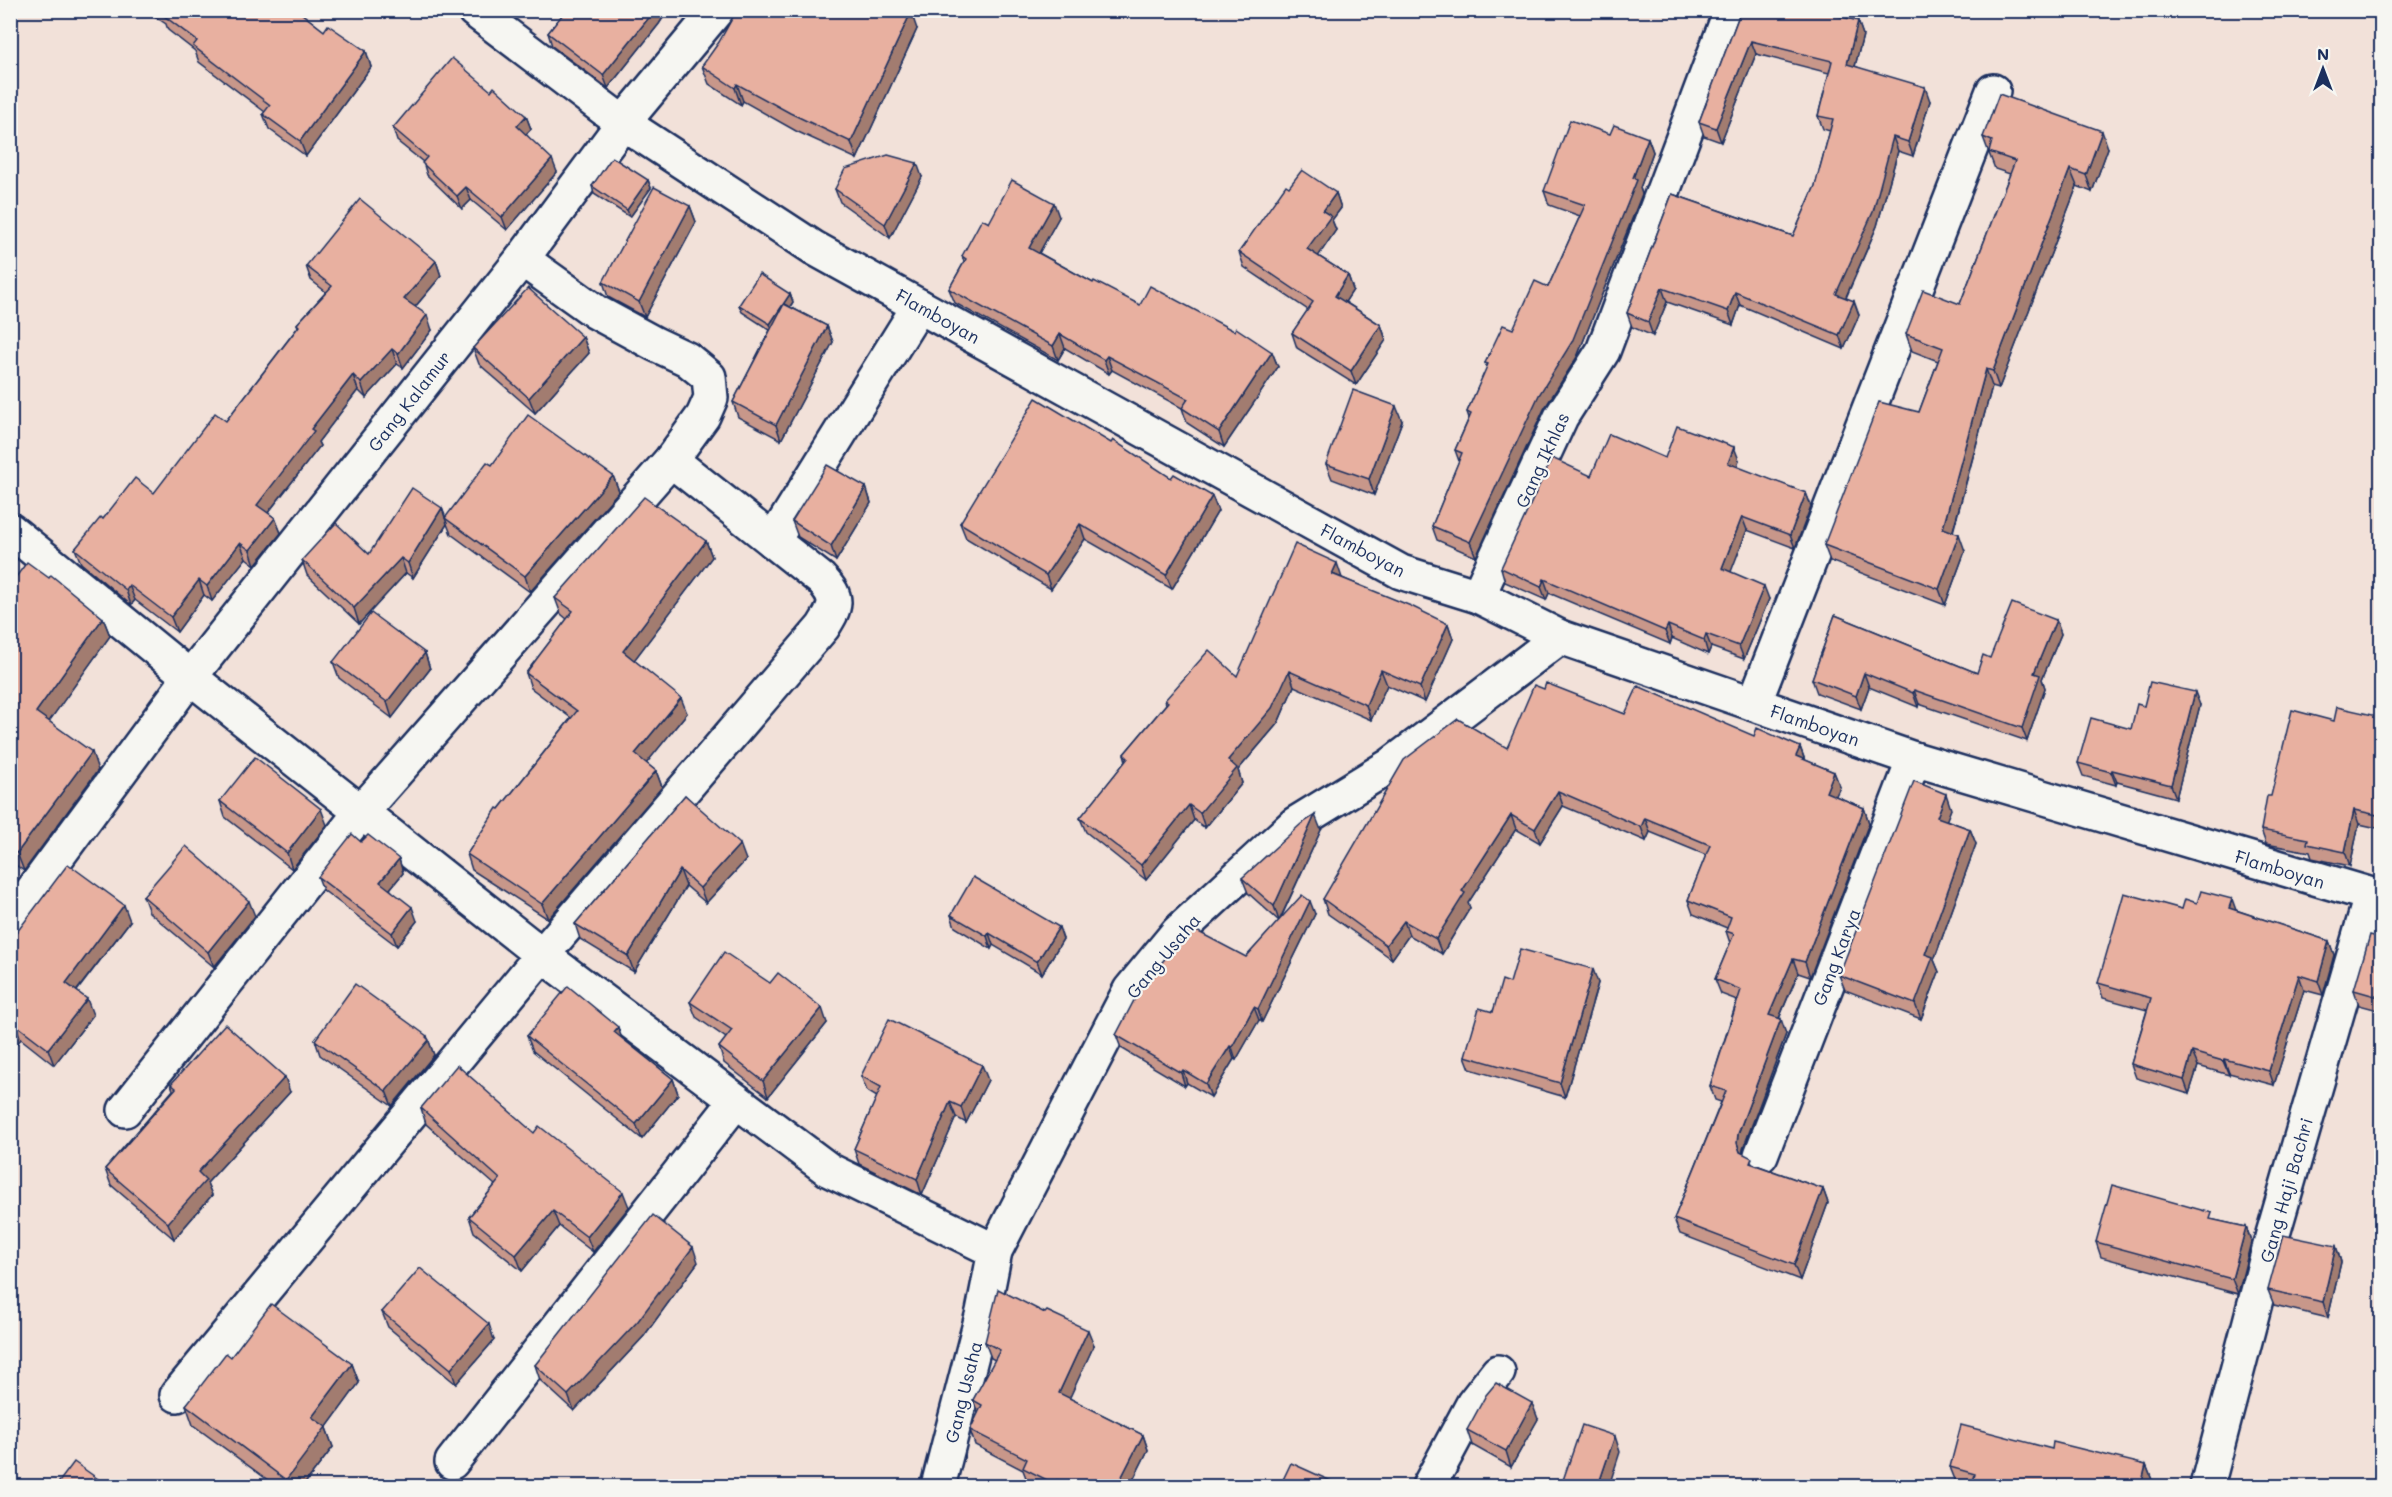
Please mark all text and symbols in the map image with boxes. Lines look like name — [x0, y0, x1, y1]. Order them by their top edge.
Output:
north arrow — [2293, 39, 2353, 99]
text: N — [2317, 43, 2329, 64]
street label: Flamboyan — [892, 283, 984, 349]
street label: Gang Kalamur — [362, 346, 456, 456]
street label: Gang Ikhlas — [1509, 408, 1575, 512]
street label: Flamboyan — [1316, 518, 1410, 582]
street label: Flamboyan — [1767, 699, 1863, 751]
street label: Flamboyan — [2232, 844, 2328, 894]
street label: Gang Karya — [1806, 905, 1866, 1009]
street label: Gang Usaha — [1120, 908, 1206, 1004]
street label: Gang Haji Bachri — [2254, 1115, 2318, 1265]
street label: Gang Usaha — [939, 1339, 987, 1445]

